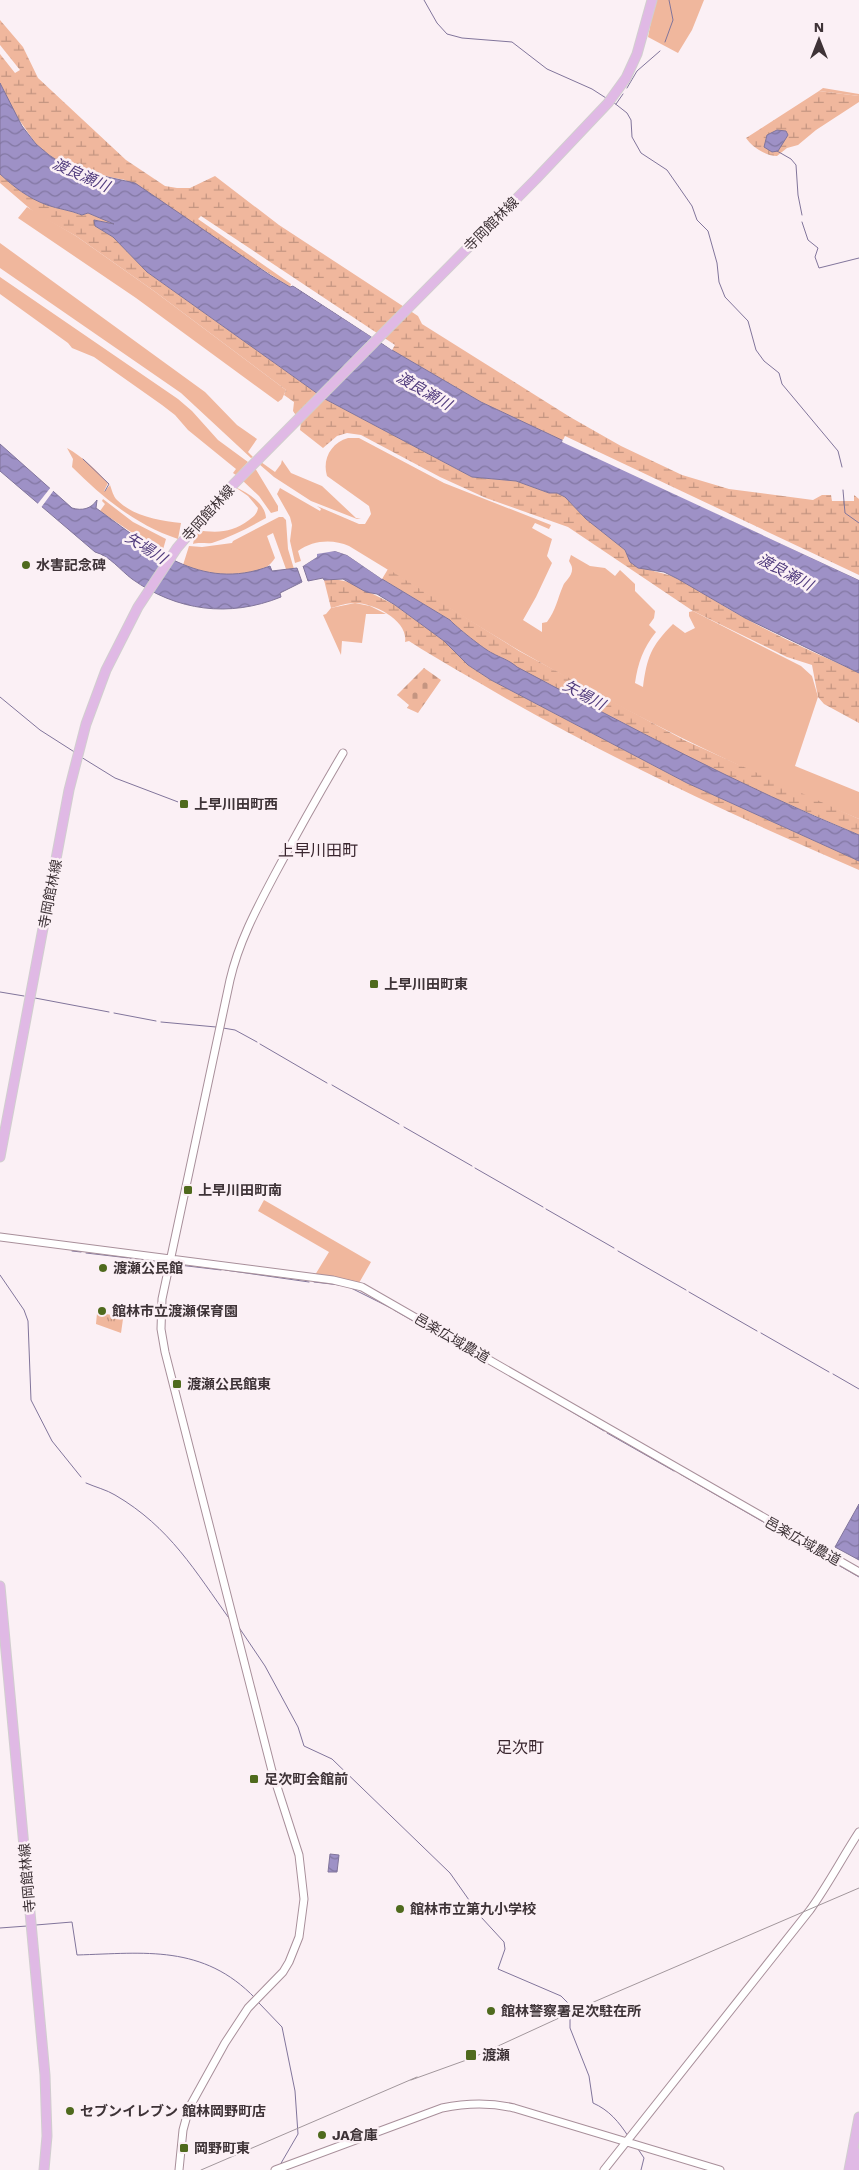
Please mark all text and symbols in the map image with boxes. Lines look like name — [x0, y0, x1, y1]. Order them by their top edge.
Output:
north arrow — [794, 15, 844, 65]
text: N — [814, 19, 824, 35]
water label: 渡良瀬川 — [50, 155, 114, 196]
street label: 寺岡館林線 — [461, 194, 521, 254]
water label: 渡良瀬川 — [394, 368, 456, 415]
street label: 寺岡館林線 — [179, 482, 237, 544]
water label: 矢場川 — [122, 528, 172, 569]
water label: 渡良瀬川 — [754, 550, 817, 595]
place label: 水害記念碑 — [36, 557, 106, 573]
marker: 水害記念碑 — [20, 559, 32, 571]
water label: 矢場川 — [560, 676, 610, 714]
place label: 上早川田町西 — [194, 796, 278, 812]
marker: 上早川田町西 — [178, 798, 190, 810]
district label: 上早川田町 — [278, 841, 358, 860]
street label: 寺岡館林線 — [35, 858, 65, 930]
place label: 上早川田町東 — [384, 976, 468, 992]
marker: 上早川田町東 — [368, 978, 380, 990]
place label: 上早川田町南 — [198, 1182, 282, 1198]
marker: 上早川田町南 — [182, 1184, 194, 1196]
place label: 渡瀬公民館 — [113, 1260, 183, 1276]
marker: 渡瀬公民館 — [97, 1262, 109, 1274]
place label: 館林市立渡瀬保育園 — [112, 1303, 238, 1319]
marker: 館林市立渡瀬保育園 — [96, 1305, 108, 1317]
street label: 邑楽広域農道 — [412, 1310, 492, 1366]
place label: 渡瀬公民館東 — [187, 1376, 271, 1392]
marker: 渡瀬公民館東 — [171, 1378, 183, 1390]
street label: 邑楽広域農道 — [762, 1514, 844, 1568]
district label: 足次町 — [496, 1738, 544, 1757]
place label: 足次町会館前 — [264, 1771, 348, 1787]
marker: 足次町会館前 — [248, 1773, 260, 1785]
street label: 寺岡館林線 — [16, 1842, 38, 1914]
place label: 館林市立第九小学校 — [410, 1901, 536, 1917]
marker: 館林市立第九小学校 — [394, 1903, 406, 1915]
place label: 館林警察署足次駐在所 — [501, 2003, 641, 2019]
marker: 館林警察署足次駐在所 — [485, 2005, 497, 2017]
place label: 渡瀬 — [482, 2047, 510, 2063]
marker: 渡瀬 — [464, 2048, 478, 2062]
place label: セブンイレブン 館林岡野町店 — [80, 2103, 266, 2119]
marker: セブンイレブン 館林岡野町店 — [64, 2105, 76, 2117]
place label: JA倉庫 — [332, 2127, 378, 2143]
marker: JA倉庫 — [316, 2129, 328, 2141]
place label: 岡野町東 — [194, 2140, 250, 2156]
marker: 岡野町東 — [178, 2142, 190, 2154]

